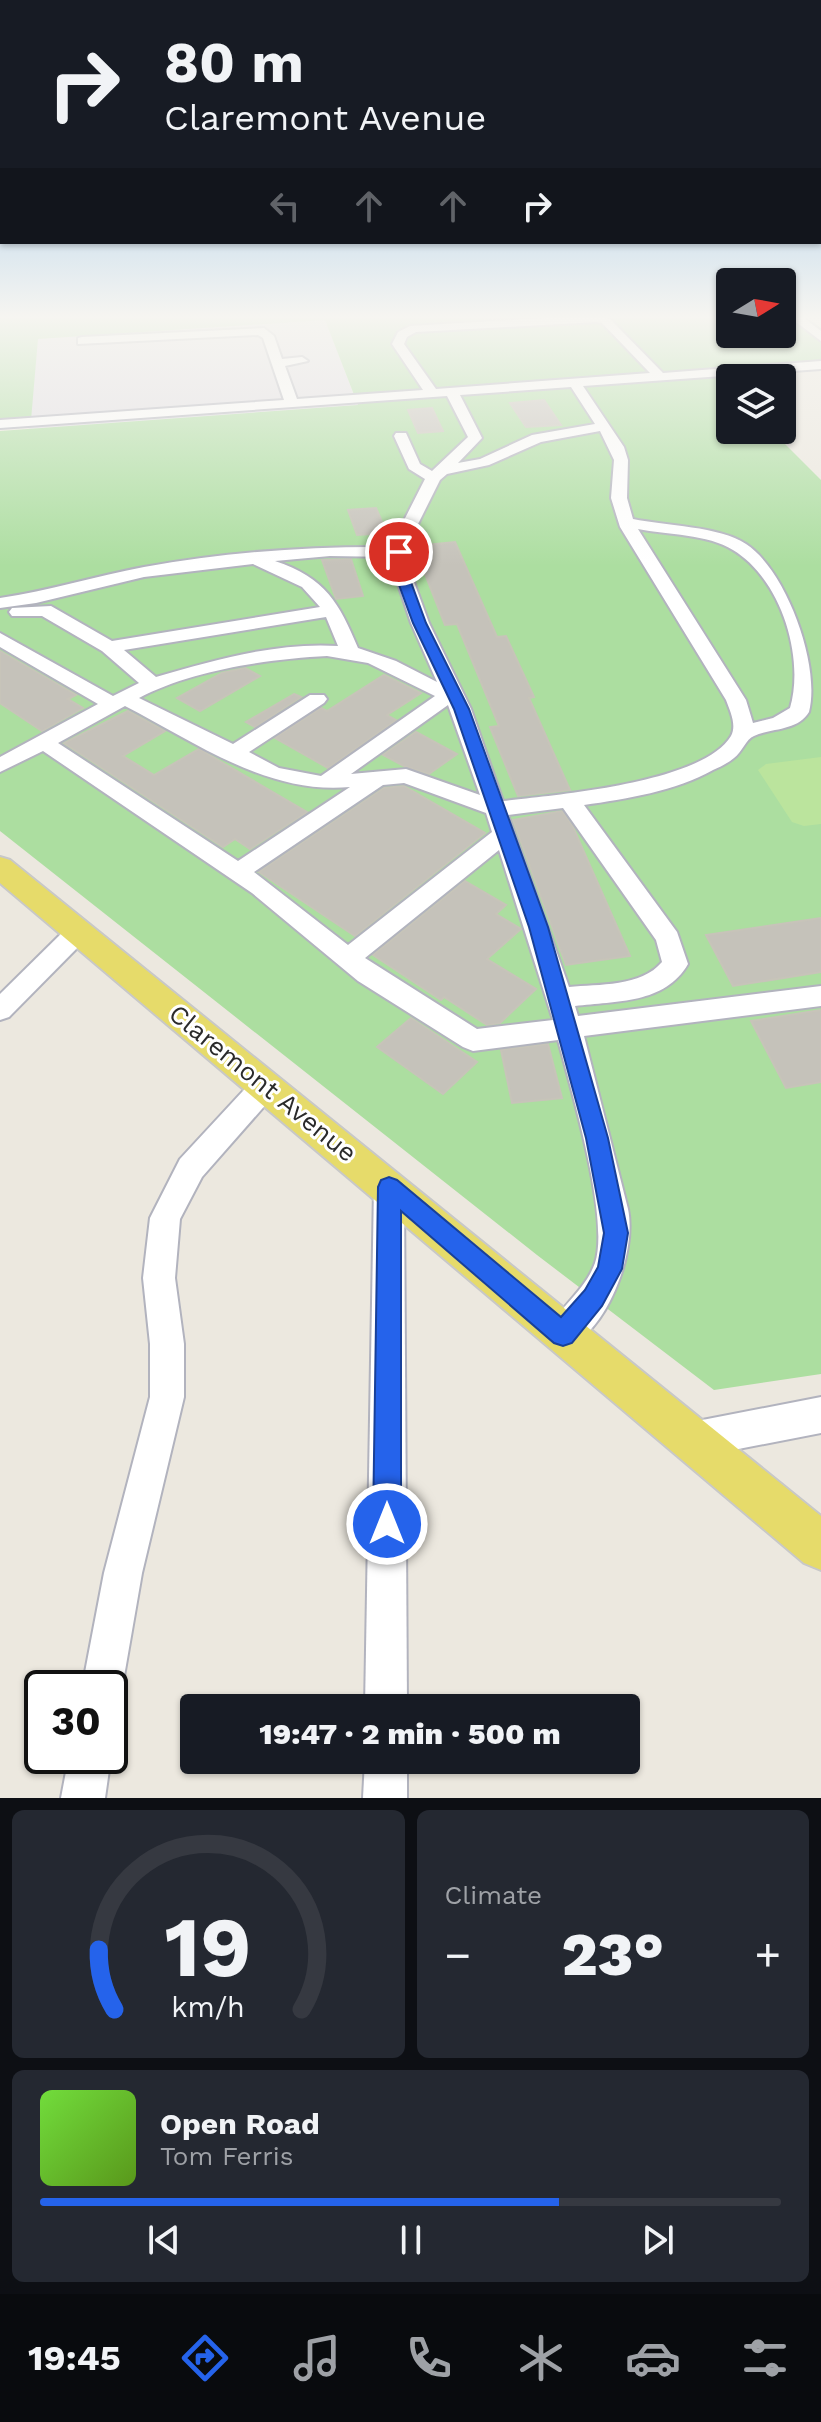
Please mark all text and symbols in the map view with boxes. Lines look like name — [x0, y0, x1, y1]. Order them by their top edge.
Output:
text: 80 m — [164, 30, 304, 96]
icon: right — [32, 32, 136, 136]
text: Claremont Avenue — [164, 97, 486, 139]
icon: left — [263, 184, 307, 228]
icon: ahead — [347, 184, 391, 228]
icon: ahead — [431, 184, 475, 228]
icon: right — [515, 184, 559, 228]
north arrow — [716, 268, 796, 348]
map controls — [716, 268, 796, 444]
button: layers — [716, 364, 796, 444]
pin — [365, 518, 433, 586]
icon: arrive — [377, 530, 421, 574]
street label: Claremont Avenue — [163, 998, 363, 1168]
position arrow — [345, 1482, 429, 1566]
speed limit sign: 30 — [24, 1670, 128, 1774]
text: 19:47 · 2 min · 500 m — [259, 1716, 561, 1751]
text: Climate — [445, 1880, 542, 1910]
text: 19 — [165, 1899, 252, 1996]
text: 23° — [562, 1919, 664, 1990]
text: − — [445, 1929, 471, 1981]
text: + — [754, 1929, 781, 1981]
text: km/h — [171, 1990, 245, 2024]
text: Open Road — [160, 2106, 320, 2141]
text: Tom Ferris — [160, 2141, 293, 2171]
icon: previous — [142, 2218, 186, 2262]
icon: pause — [389, 2218, 433, 2262]
icon: next — [636, 2218, 680, 2262]
icon: directions — [177, 2330, 233, 2386]
icon: music — [289, 2330, 345, 2386]
icon: phone — [401, 2330, 457, 2386]
icon: climate — [513, 2330, 569, 2386]
icon: car — [625, 2330, 681, 2386]
icon: filters — [737, 2330, 793, 2386]
text: 19:45 — [28, 2337, 121, 2379]

